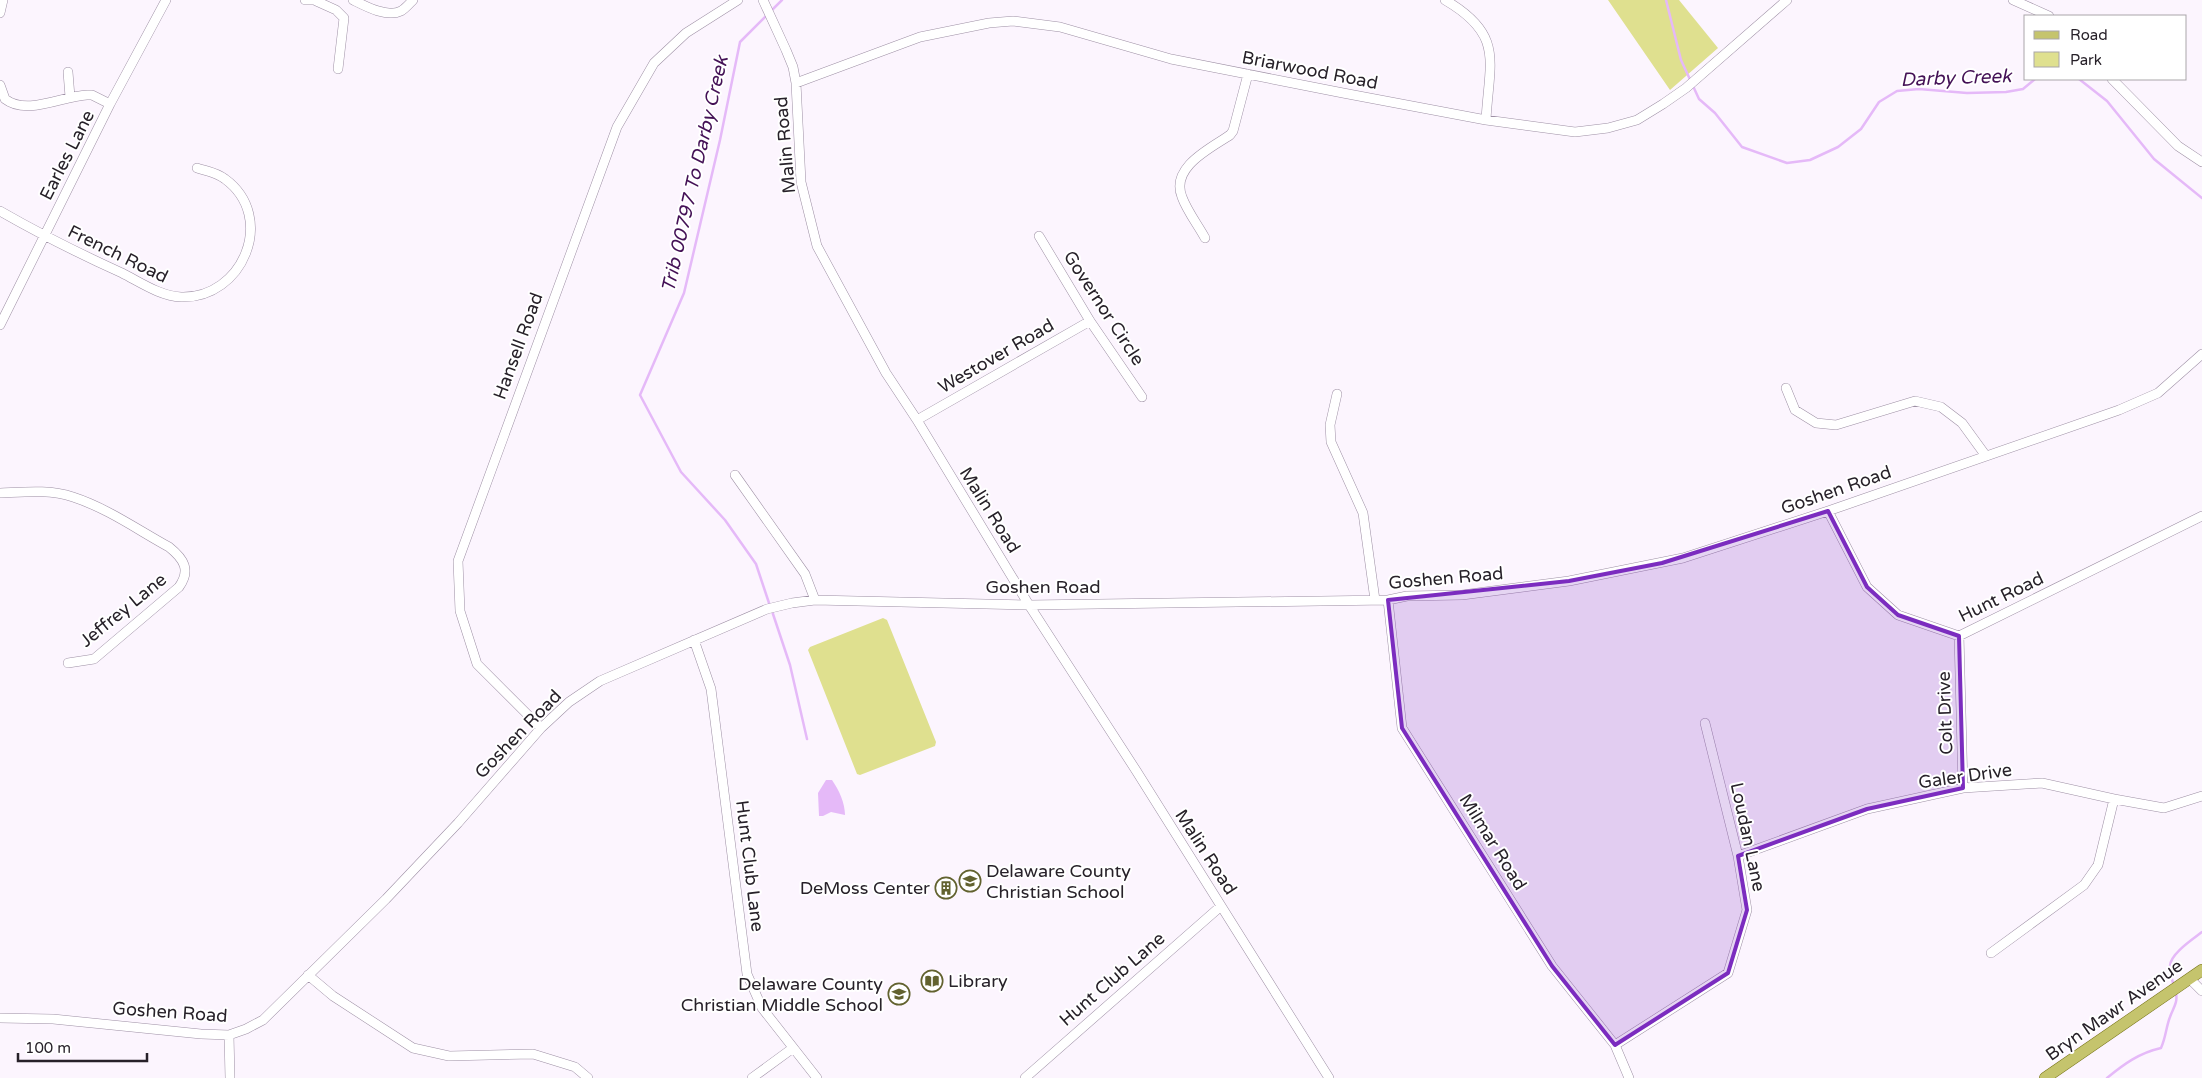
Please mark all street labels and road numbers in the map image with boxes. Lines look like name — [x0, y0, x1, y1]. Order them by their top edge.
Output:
street label: Briarwood Road — [1240, 46, 1380, 94]
street label: Malin Road — [770, 96, 800, 194]
street label: Earles Lane — [35, 106, 99, 204]
street label: French Road — [64, 220, 172, 288]
street label: Governor Circle — [1059, 247, 1149, 369]
street label: Hansell Road — [488, 289, 548, 403]
street label: Westover Road — [934, 314, 1058, 398]
street label: Goshen Road — [1778, 461, 1894, 519]
street label: Malin Road — [955, 463, 1025, 557]
street label: Goshen Road — [1388, 562, 1504, 594]
street label: Hunt Road — [1955, 567, 2047, 627]
street label: Jeffrey Lane — [75, 568, 171, 652]
street label: Goshen Road — [985, 576, 1101, 598]
street label: Colt Drive — [1933, 671, 1957, 755]
street label: Goshen Road — [470, 685, 566, 783]
street label: Galer Drive — [1917, 759, 2013, 793]
street label: Loudan Lane — [1726, 780, 1770, 894]
street label: Milmar Road — [1455, 790, 1531, 894]
street label: Hunt Club Lane — [731, 799, 769, 933]
street label: Malin Road — [1170, 805, 1242, 899]
street label: Hunt Club Lane — [1055, 927, 1169, 1031]
street label: Bryn Mawr Avenue — [2041, 954, 2187, 1066]
street label: Goshen Road — [112, 997, 228, 1027]

